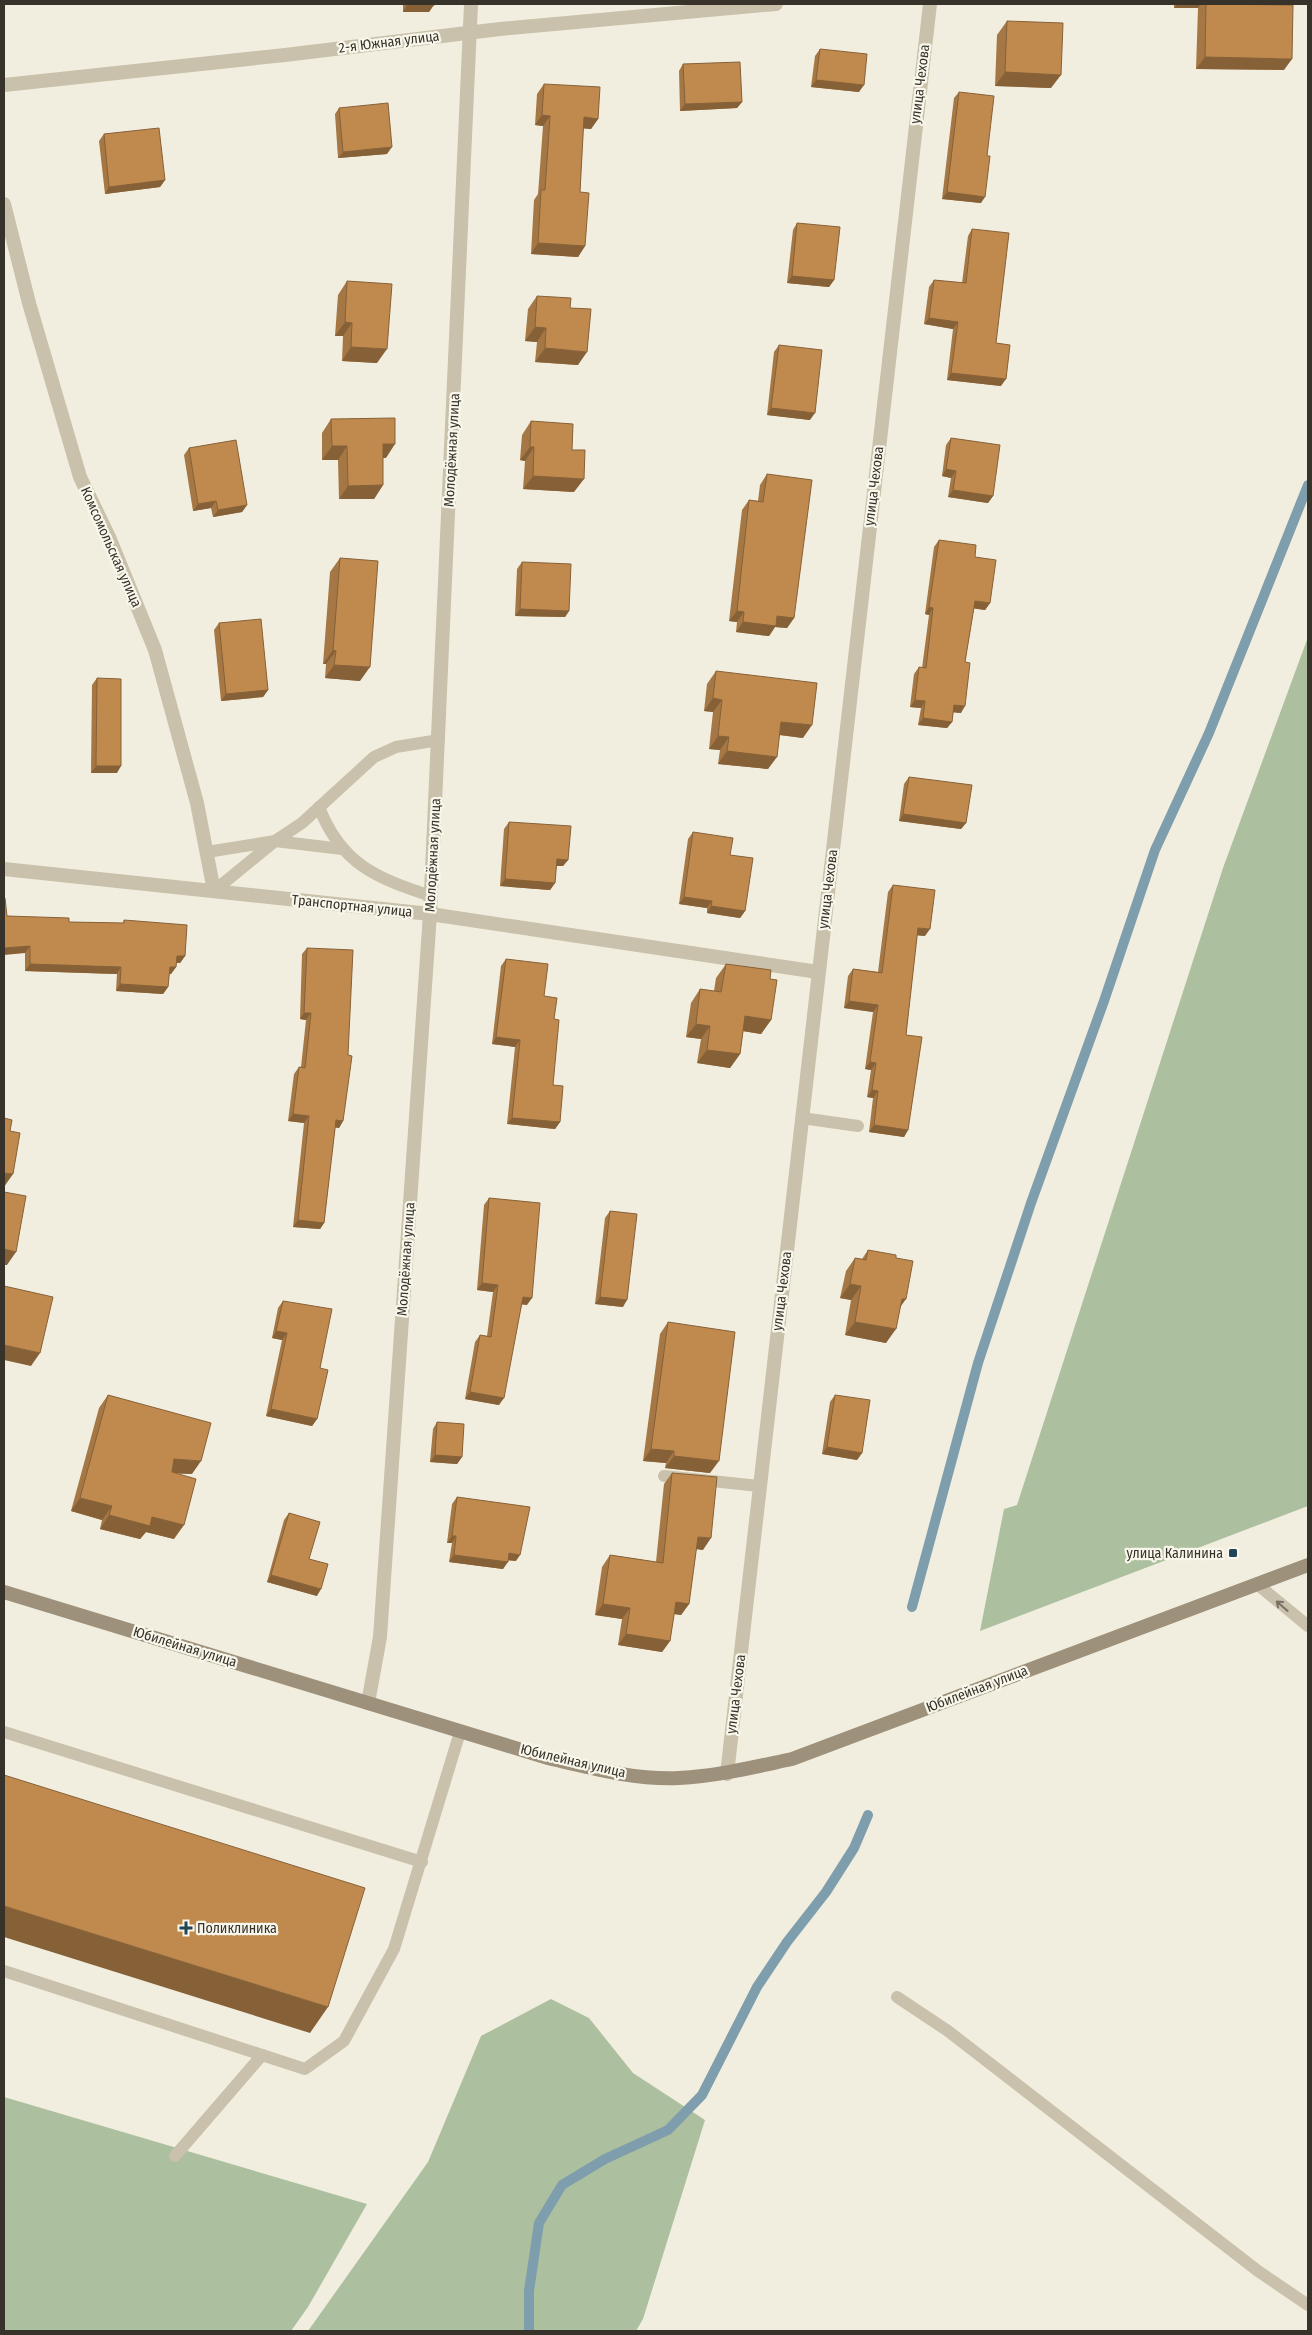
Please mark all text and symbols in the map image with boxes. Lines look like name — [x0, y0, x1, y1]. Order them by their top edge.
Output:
street label: 2-я Южная улица — [338, 27, 440, 57]
street label: улица Чехова — [907, 43, 933, 125]
street label: Молодёжная улица — [441, 392, 463, 507]
street label: улица Чехова — [861, 445, 887, 527]
street label: Комсомольская улица — [77, 484, 145, 610]
street label: Молодёжная улица — [422, 797, 444, 912]
street label: улица Чехова — [815, 848, 841, 930]
street label: Транспортная улица — [291, 891, 413, 921]
street label: Молодёжная улица — [394, 1201, 418, 1316]
street label: улица Чехова — [769, 1250, 795, 1332]
place label: улица Калинина — [1126, 1545, 1223, 1562]
marker: улица Калинина — [1227, 1547, 1239, 1559]
one-way arrow — [1276, 1600, 1289, 1611]
street label: Юбилейная улица — [131, 1623, 239, 1671]
street label: улица Чехова — [723, 1653, 749, 1735]
street label: Юбилейная улица — [924, 1662, 1030, 1716]
street label: Юбилейная улица — [519, 1741, 627, 1781]
place label: Поликлиника — [197, 1920, 277, 1937]
marker: Поликлиника — [179, 1921, 193, 1935]

